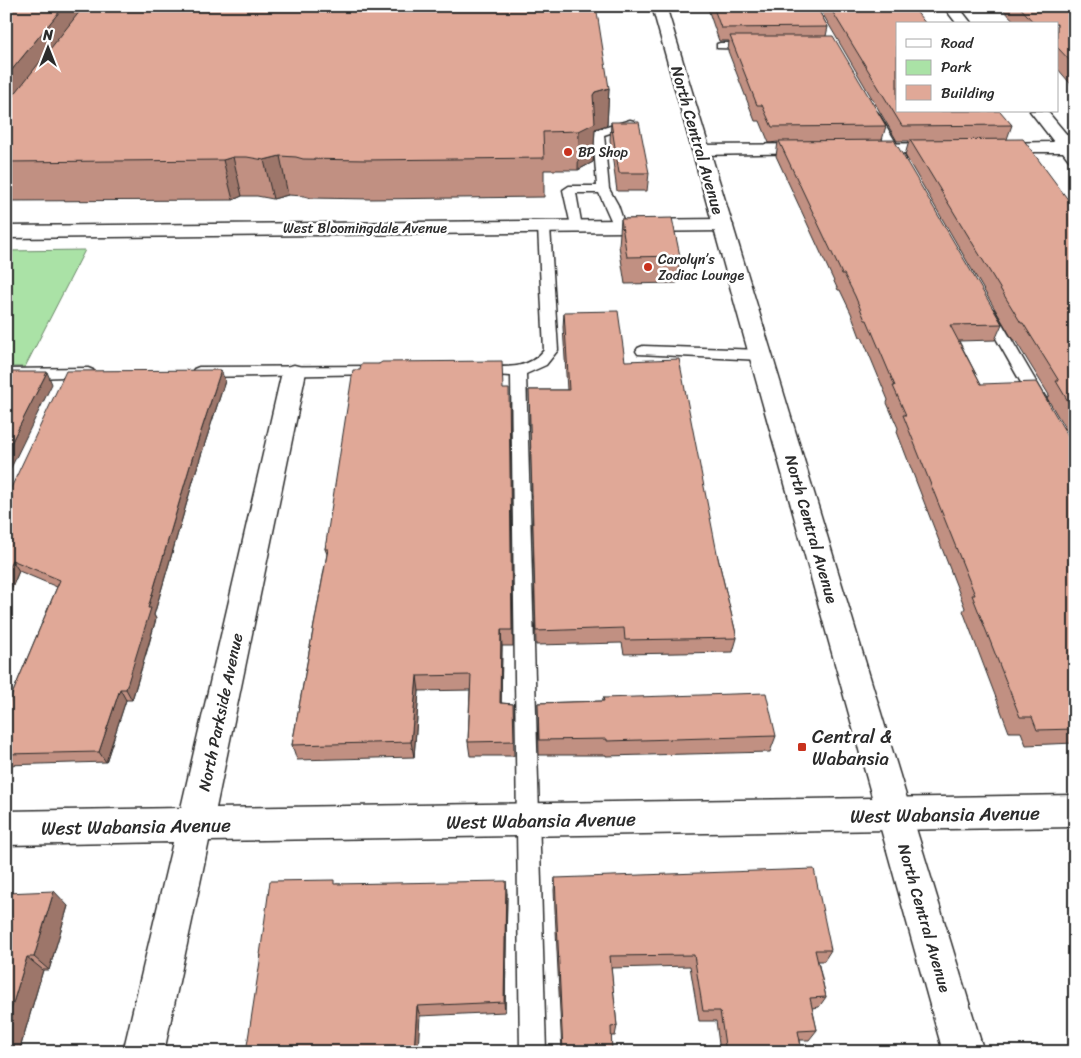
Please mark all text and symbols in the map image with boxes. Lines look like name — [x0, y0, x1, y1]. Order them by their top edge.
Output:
north arrow — [22, 22, 72, 72]
legend — [896, 22, 1058, 112]
text: N — [42, 23, 53, 48]
text: Road — [941, 30, 974, 56]
text: Park — [941, 54, 972, 80]
street label: North Central Avenue — [662, 62, 733, 218]
text: Building — [941, 80, 995, 106]
place label: BP Shop — [578, 140, 629, 165]
marker: BP Shop — [562, 146, 574, 158]
street label: West Bloomingdale Avenue — [283, 216, 447, 241]
place label: Carolyn’s Zodiac Lounge — [658, 247, 744, 288]
marker: Carolyn’s Zodiac Lounge — [642, 261, 654, 273]
street label: North Central Avenue — [776, 451, 847, 607]
street label: North Parkside Avenue — [190, 630, 251, 794]
place label: Central & Wabansia — [812, 720, 892, 775]
marker: Central & Wabansia — [796, 741, 808, 753]
street label: West Wabansia Avenue — [850, 796, 1040, 833]
street label: West Wabansia Avenue — [446, 802, 636, 839]
street label: West Wabansia Avenue — [41, 808, 231, 845]
street label: North Central Avenue — [889, 840, 960, 996]

